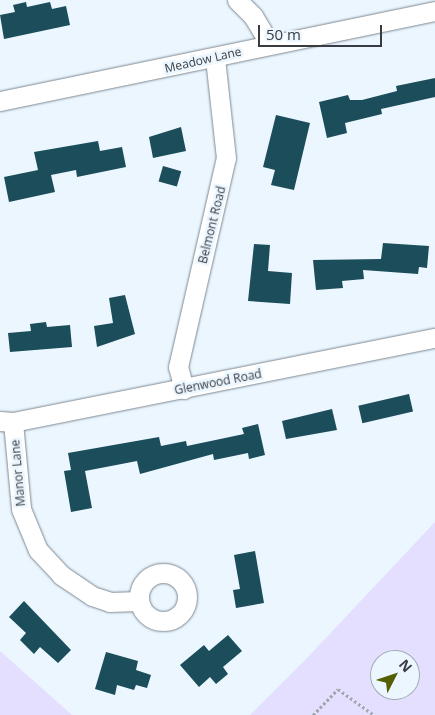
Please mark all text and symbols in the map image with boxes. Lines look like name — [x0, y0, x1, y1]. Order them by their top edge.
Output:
scale bar — [260, 15, 384, 47]
text: 50 m — [266, 24, 301, 44]
street label: Meadow Lane — [163, 44, 243, 76]
street label: Belmont Road — [195, 185, 229, 265]
street label: Glenwood Road — [173, 366, 263, 398]
street label: Manor Lane — [8, 439, 28, 507]
north arrow — [370, 650, 420, 700]
text: N — [395, 655, 417, 676]

